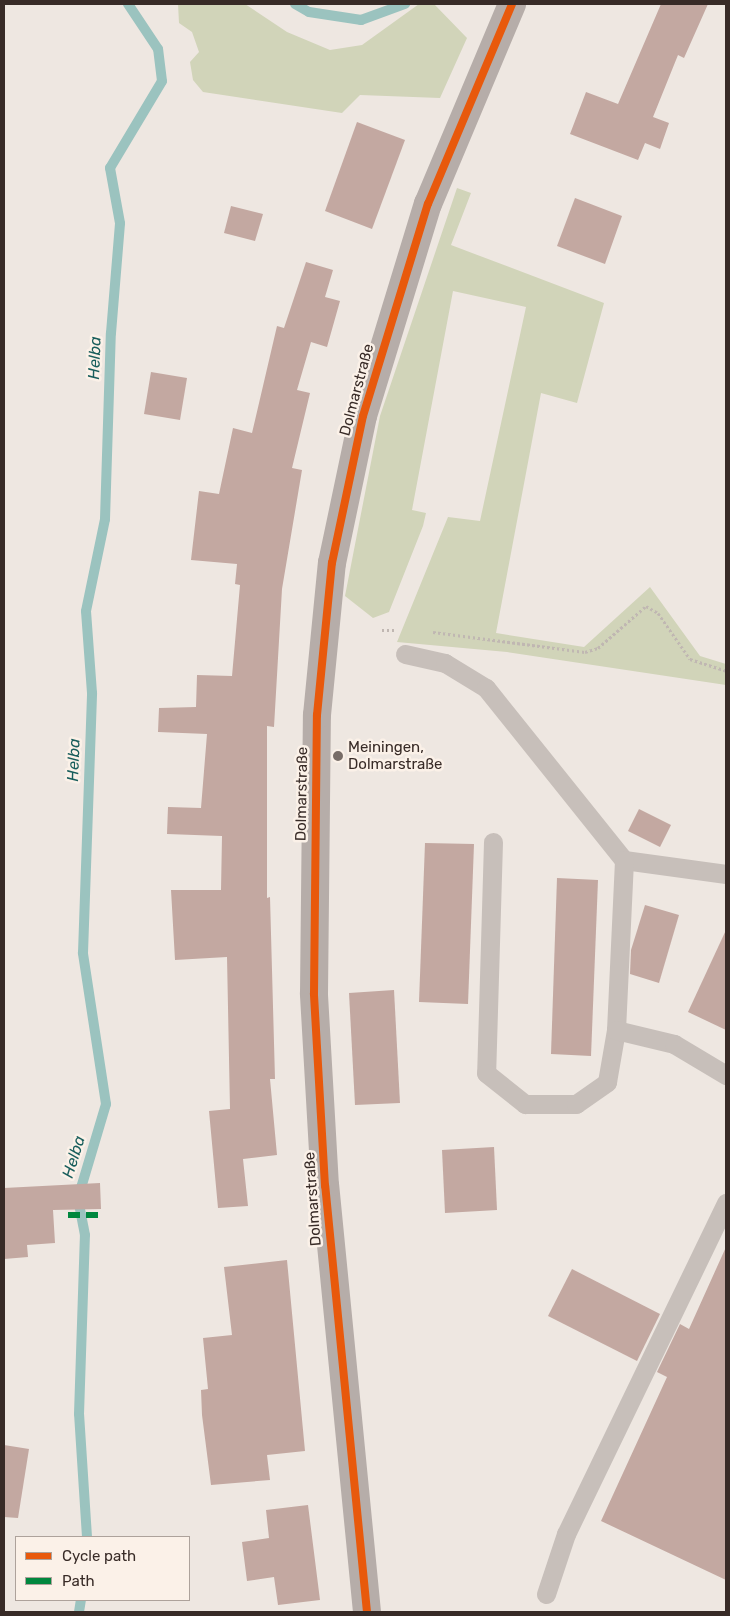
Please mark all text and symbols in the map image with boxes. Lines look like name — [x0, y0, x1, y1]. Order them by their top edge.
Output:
water label: Helba — [85, 336, 105, 380]
street label: Dolmarstraße — [336, 342, 378, 438]
water label: Helba — [64, 738, 84, 782]
place label: Meiningen, Dolmarstraße — [348, 738, 443, 773]
street label: Dolmarstraße — [292, 747, 312, 841]
marker: Meiningen, Dolmarstraße — [332, 750, 344, 762]
water label: Helba — [59, 1134, 89, 1180]
street label: Dolmarstraße — [301, 1151, 325, 1247]
legend — [15, 1536, 190, 1601]
text: Cycle path — [62, 1547, 136, 1565]
text: Path — [62, 1572, 95, 1590]

